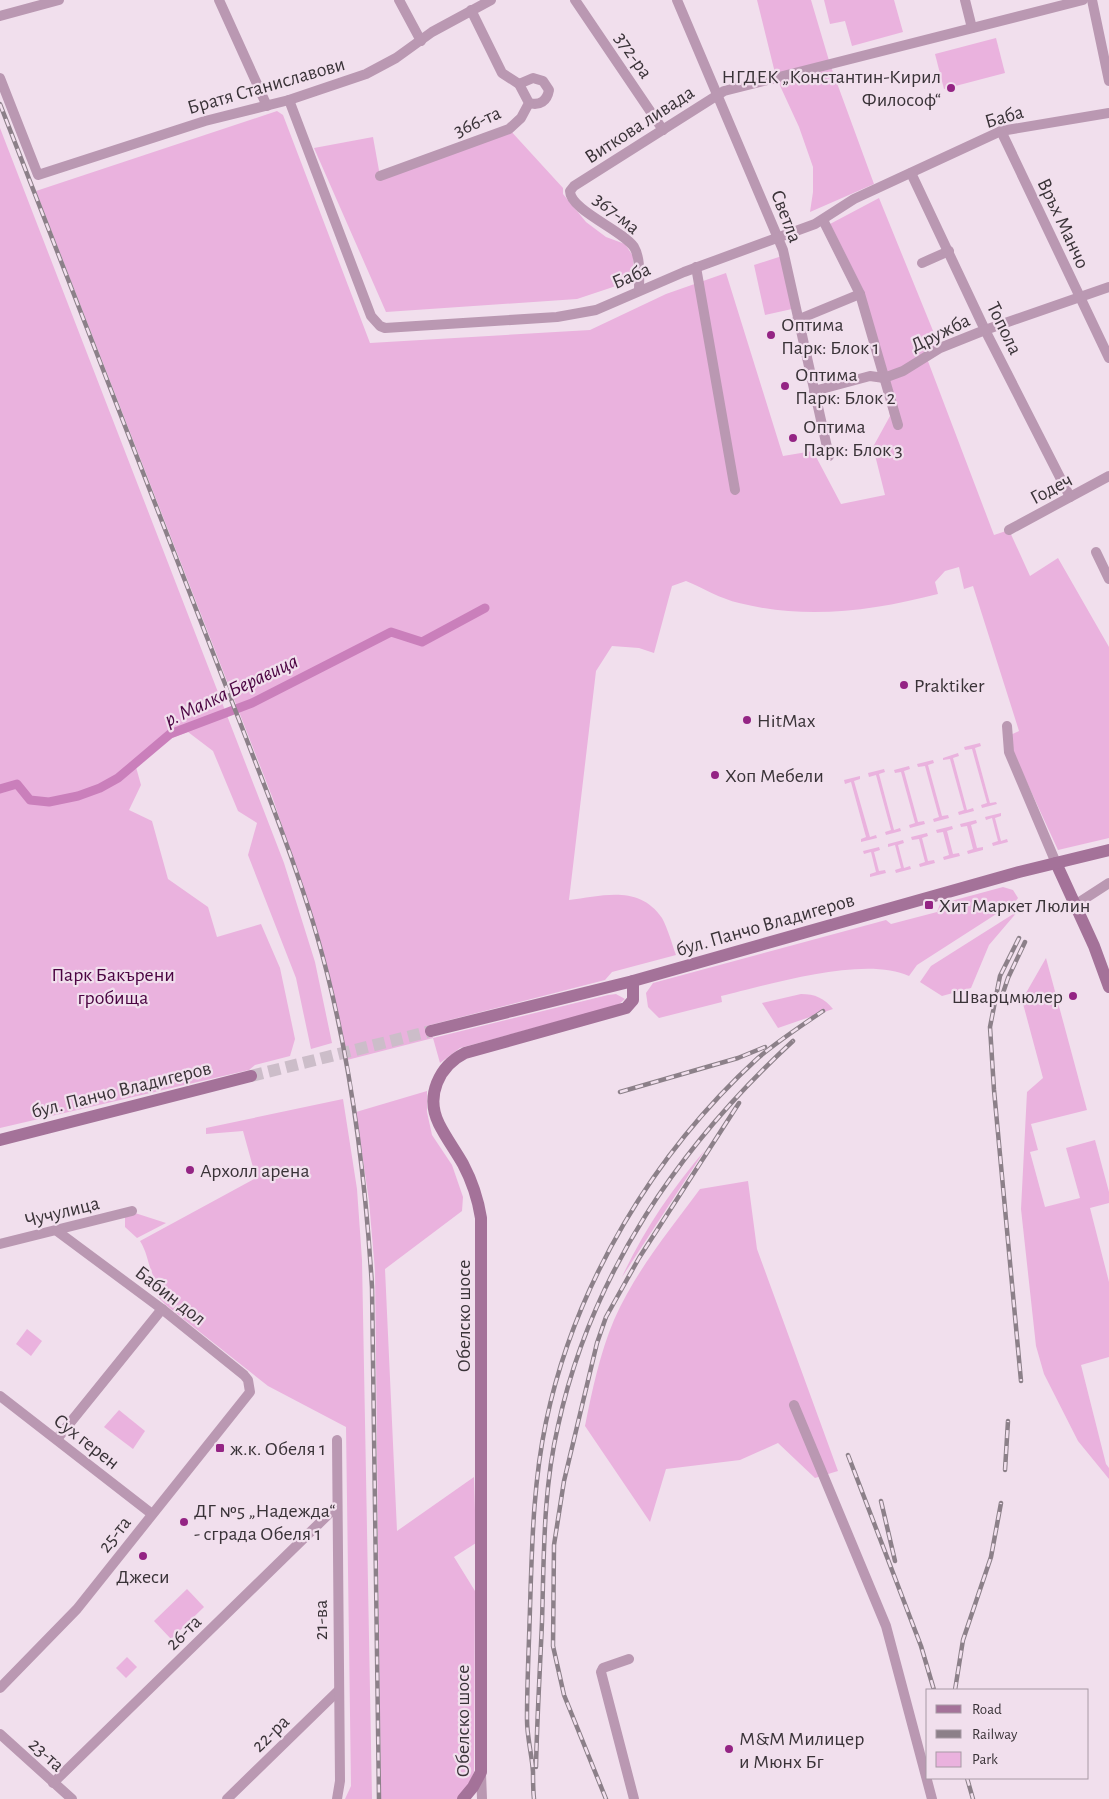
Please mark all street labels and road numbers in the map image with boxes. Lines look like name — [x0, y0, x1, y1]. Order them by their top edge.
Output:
street label: 372-ра — [611, 29, 656, 82]
street label: Братя Станиславови — [185, 54, 347, 118]
street label: Виткова ливада — [581, 82, 698, 168]
street label: Баба — [983, 102, 1026, 132]
street label: 366-та — [451, 103, 504, 141]
street label: Връх Манчо — [1033, 175, 1093, 272]
street label: Светла — [767, 187, 805, 245]
street label: 367-ма — [589, 189, 643, 238]
street label: Баба — [609, 259, 653, 293]
street label: Топола — [983, 299, 1025, 358]
street label: Дружба — [908, 310, 973, 356]
street label: Годеч — [1027, 470, 1076, 508]
street label: бул. Панчо Владигеров — [674, 890, 857, 960]
street label: бул. Панчо Владигеров — [29, 1058, 213, 1122]
street label: Чучулица — [23, 1193, 102, 1231]
street label: Обелско шосе — [454, 1260, 474, 1372]
street label: Бабин дол — [131, 1262, 209, 1329]
street label: Сух герен — [50, 1410, 123, 1474]
street label: 25-та — [95, 1513, 135, 1557]
street label: 21-ва — [311, 1600, 331, 1640]
street label: 26-та — [162, 1611, 205, 1654]
street label: Обелско шосе — [453, 1665, 473, 1777]
street label: 22-ра — [248, 1711, 293, 1756]
street label: 23-та — [25, 1734, 68, 1775]

